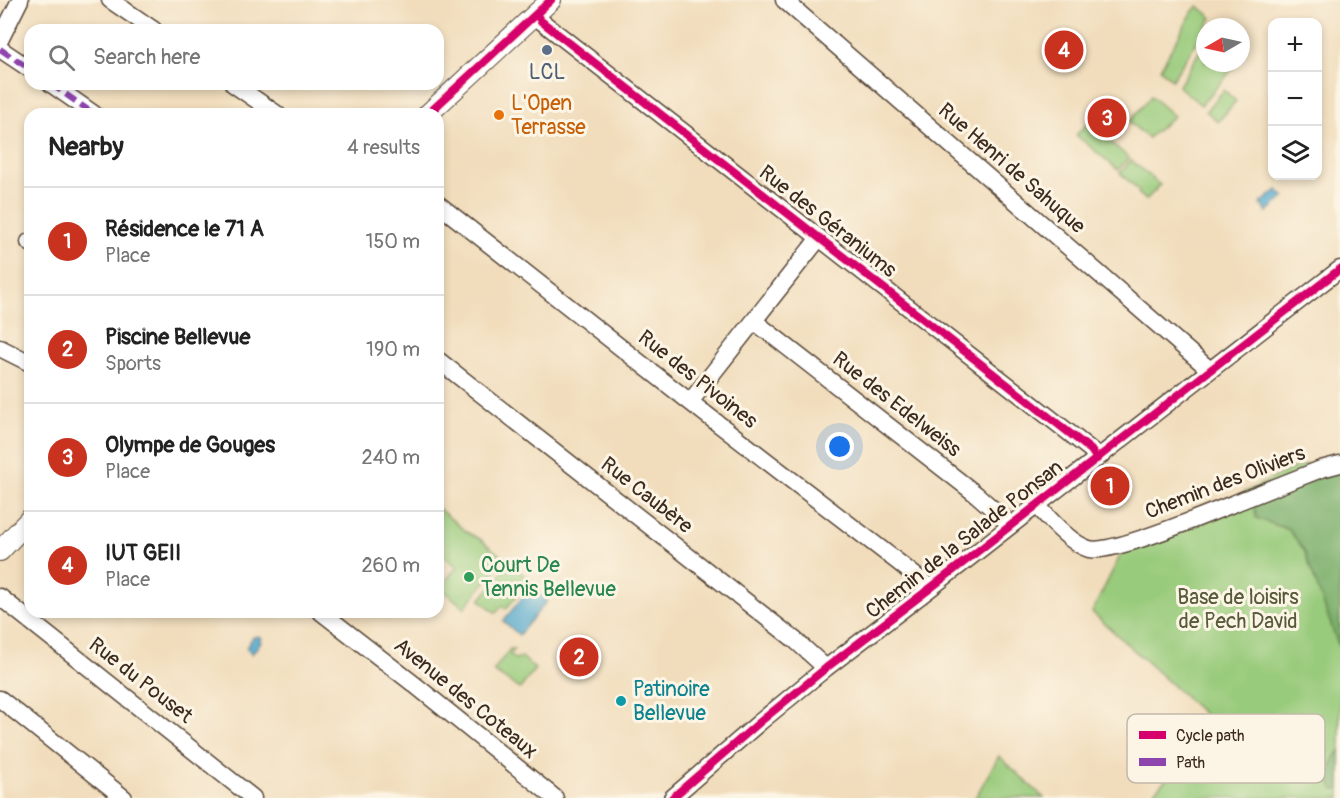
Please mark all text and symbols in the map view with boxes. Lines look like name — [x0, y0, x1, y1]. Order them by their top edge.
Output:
north arrow — [1196, 18, 1250, 72]
map controls — [1268, 18, 1322, 180]
button: + — [1268, 18, 1322, 72]
search box — [24, 24, 444, 90]
pin: 4 — [1044, 28, 1084, 72]
icon: search — [45, 41, 78, 74]
text: Search here — [93, 43, 200, 71]
marker: LCL — [540, 43, 554, 57]
place label: LCL — [529, 59, 565, 86]
button: − — [1268, 72, 1322, 126]
place label: L'Open Terrasse — [511, 90, 586, 141]
pin: 3 — [1088, 96, 1126, 140]
street label: Rue Henri de Sahuque — [933, 97, 1091, 240]
marker: L'Open Terrasse — [492, 108, 506, 122]
button: layers — [1268, 126, 1322, 180]
text: Nearby — [48, 131, 124, 163]
text: 4 results — [347, 135, 420, 160]
street label: Rue des Géraniums — [753, 159, 902, 284]
text: Résidence le 71 A — [105, 215, 264, 243]
text: 1 — [64, 229, 71, 254]
text: 150 m — [366, 229, 420, 254]
text: Place — [105, 243, 150, 268]
text: Piscine Bellevue — [105, 323, 250, 351]
street label: Rue des Pivoines — [633, 324, 763, 435]
text: 2 — [62, 337, 73, 362]
text: 190 m — [366, 337, 420, 362]
street label: Rue des Edelweiss — [827, 346, 967, 464]
text: Sports — [105, 351, 161, 376]
text: Olympe de Gouges — [105, 431, 275, 459]
your location — [825, 432, 854, 461]
street label: Chemin des Oliviers — [1141, 439, 1310, 525]
text: 3 — [62, 445, 73, 470]
text: 240 m — [361, 445, 420, 470]
street label: Rue Caubère — [595, 451, 699, 540]
street label: Chemin de la Salade Ponsan — [860, 454, 1068, 625]
text: Place — [105, 459, 150, 484]
pin: 1 — [1090, 464, 1130, 508]
text: IUT GEII — [105, 539, 181, 567]
place label: Court De Tennis Bellevue — [481, 552, 616, 603]
text: 4 — [62, 553, 73, 578]
text: 260 m — [361, 553, 420, 578]
text: Place — [105, 567, 150, 592]
marker: Court De Tennis Bellevue — [462, 570, 476, 584]
park label: Base de loisirs de Pech David — [1177, 584, 1299, 635]
street label: Rue du Pouset — [83, 631, 199, 730]
street label: Avenue des Coteaux — [388, 632, 543, 765]
pin: 2 — [560, 634, 598, 680]
place label: Patinoire Bellevue — [633, 676, 710, 727]
marker: Patinoire Bellevue — [614, 694, 628, 708]
legend — [1127, 714, 1325, 783]
text: Cycle path — [1176, 726, 1244, 746]
text: Path — [1176, 753, 1205, 773]

